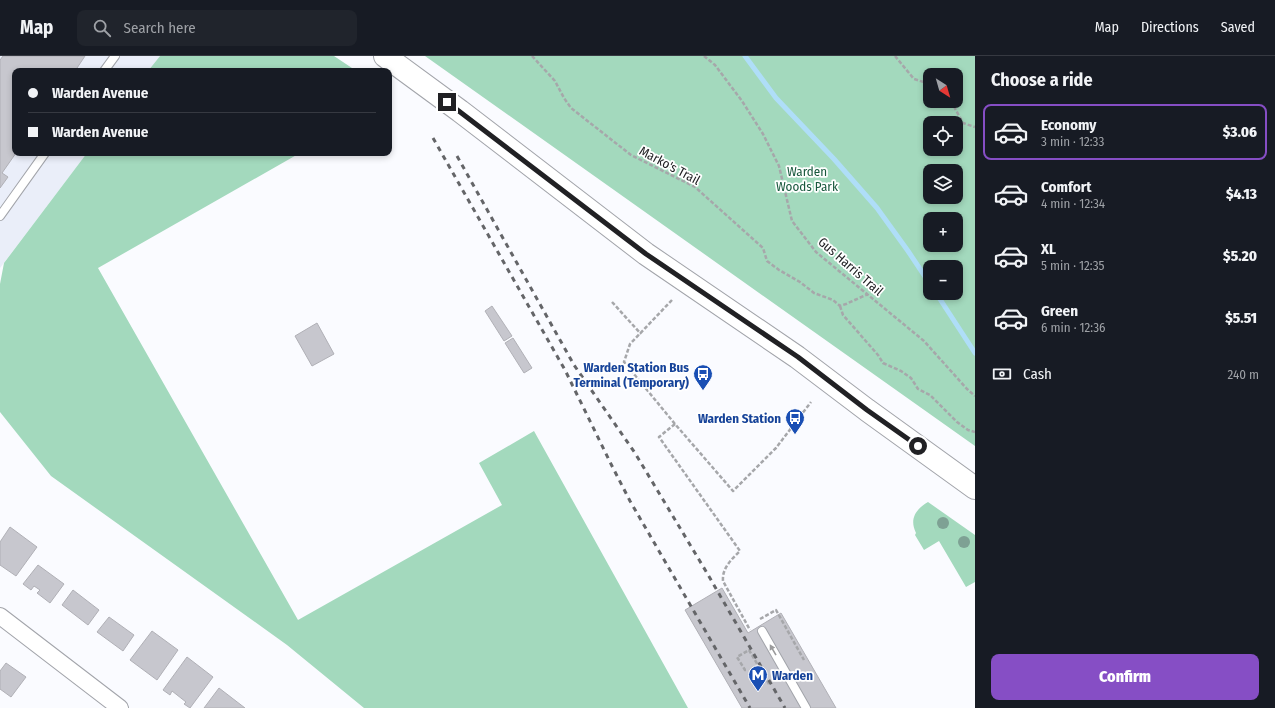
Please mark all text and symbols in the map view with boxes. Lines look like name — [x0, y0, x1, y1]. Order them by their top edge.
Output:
search box — [77, 10, 357, 46]
text: Map — [20, 16, 53, 39]
icon: search — [91, 17, 113, 39]
text: Search here — [123, 19, 196, 37]
text: Map — [1095, 19, 1119, 36]
text: Directions — [1141, 19, 1199, 36]
text: Saved — [1221, 19, 1255, 36]
north arrow — [923, 68, 963, 108]
map controls — [923, 68, 963, 300]
text: Choose a ride — [991, 69, 1093, 91]
text: Warden Avenue — [52, 84, 148, 102]
route end — [438, 93, 456, 111]
icon: car — [993, 114, 1029, 150]
button: locate — [923, 116, 963, 156]
text: Economy — [1041, 116, 1096, 134]
text: Warden Avenue — [52, 123, 148, 141]
text: $3.06 — [1223, 123, 1257, 141]
text: 3 min · 12:33 — [1041, 134, 1104, 149]
street label: Marko's Trail — [637, 143, 703, 188]
park label: Warden Woods Park — [776, 164, 839, 194]
button: layers — [923, 164, 963, 204]
icon: car — [993, 176, 1029, 212]
text: Comfort — [1041, 178, 1092, 196]
text: $4.13 — [1226, 185, 1257, 203]
text: 4 min · 12:34 — [1041, 196, 1105, 211]
button: + — [923, 212, 963, 252]
street label: Gus Harris Trail — [815, 234, 887, 299]
icon: car — [993, 238, 1029, 274]
text: XL — [1041, 240, 1056, 258]
text: $5.20 — [1223, 247, 1257, 265]
text: 5 min · 12:35 — [1041, 258, 1105, 273]
button: − — [923, 260, 963, 300]
icon: car — [993, 300, 1029, 336]
text: Green — [1041, 302, 1078, 320]
text: $5.51 — [1225, 309, 1257, 327]
text: 6 min · 12:36 — [1041, 320, 1105, 335]
place label: Warden Station Bus Terminal (Temporary) — [574, 360, 689, 390]
bus stop icon: Warden Station Bus Terminal (Temporary) — [692, 363, 714, 391]
icon: cash — [991, 363, 1013, 385]
text: Cash — [1023, 365, 1052, 383]
text: 240 m — [1227, 367, 1259, 382]
bus stop icon: Warden Station — [784, 407, 806, 435]
place label: Warden Station — [698, 411, 781, 426]
route start — [909, 437, 927, 455]
one-way arrow — [769, 644, 776, 656]
button: Confirm — [991, 654, 1259, 700]
metro station icon: Warden — [747, 664, 769, 692]
place label: Warden — [772, 668, 813, 683]

